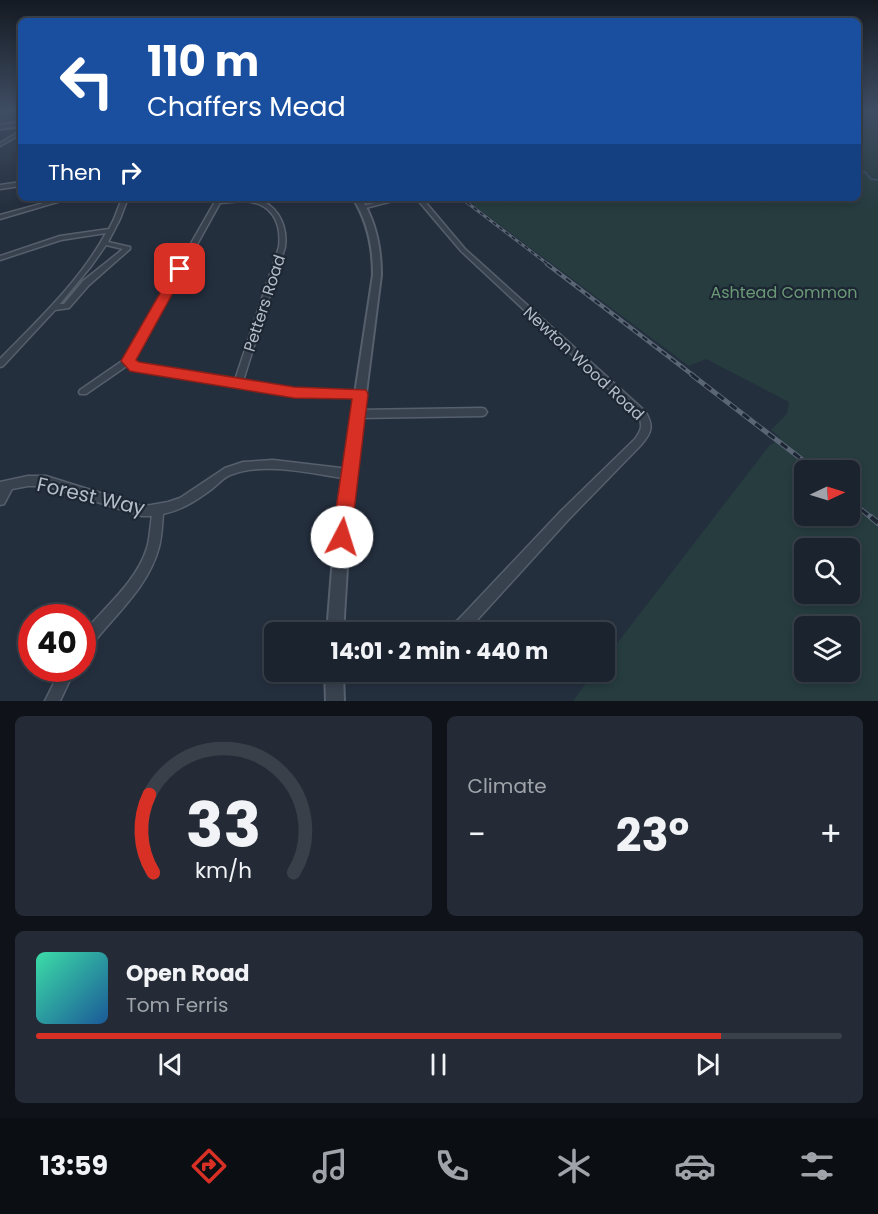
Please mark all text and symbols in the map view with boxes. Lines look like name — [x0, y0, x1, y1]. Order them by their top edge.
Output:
text: 110 m — [147, 32, 259, 91]
icon: left — [48, 42, 126, 120]
text: Chaffers Mead — [147, 88, 346, 125]
icon: right — [114, 156, 147, 189]
text: Then — [48, 157, 102, 188]
pin — [154, 243, 205, 294]
icon: arrive — [163, 252, 196, 285]
street label: Petters Road — [238, 252, 291, 355]
park label: Ashtead Common — [710, 281, 858, 304]
street label: Newton Wood Road — [518, 301, 649, 426]
north arrow — [794, 460, 860, 526]
map controls — [794, 460, 860, 682]
street label: Forest Way — [34, 470, 148, 522]
position arrow — [310, 505, 374, 569]
button: search — [794, 538, 860, 604]
speed limit sign: 40 — [18, 604, 96, 682]
button: layers — [794, 616, 860, 682]
text: 14:01 · 2 min · 440 m — [331, 636, 548, 667]
text: Climate — [468, 772, 547, 800]
text: 33 — [185, 781, 261, 869]
text: 23° — [616, 804, 689, 867]
text: − — [468, 811, 486, 858]
text: + — [819, 811, 842, 858]
text: km/h — [195, 855, 252, 886]
text: Open Road — [126, 958, 250, 989]
text: Tom Ferris — [126, 991, 228, 1019]
icon: previous — [154, 1048, 187, 1081]
icon: pause — [422, 1048, 455, 1081]
icon: next — [691, 1048, 724, 1081]
icon: directions — [188, 1145, 230, 1187]
icon: music — [309, 1145, 351, 1187]
icon: phone — [431, 1145, 473, 1187]
icon: climate — [553, 1145, 595, 1187]
icon: car — [674, 1145, 716, 1187]
icon: filters — [796, 1145, 838, 1187]
text: 13:59 — [40, 1147, 108, 1184]

